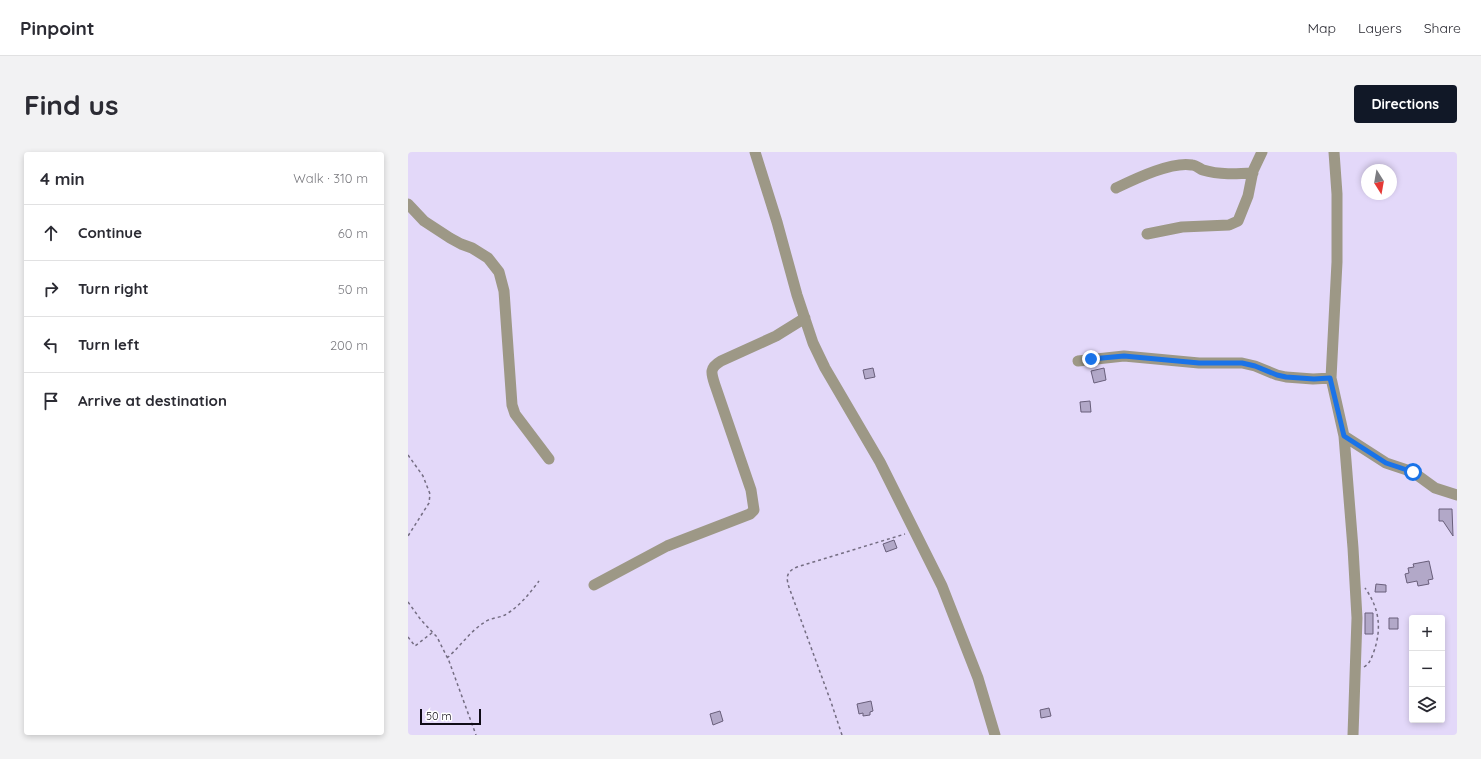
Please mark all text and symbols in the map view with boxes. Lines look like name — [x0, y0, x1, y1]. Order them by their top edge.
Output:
text: Pinpoint — [20, 16, 95, 40]
text: Map — [1307, 19, 1336, 37]
text: Layers — [1358, 19, 1402, 37]
text: Share — [1424, 19, 1461, 37]
button: Directions — [1354, 85, 1457, 123]
text: Find us — [24, 87, 118, 122]
north arrow — [1361, 164, 1397, 200]
text: 4 min — [40, 168, 85, 189]
text: Walk · 310 m — [293, 170, 368, 186]
icon: ahead — [40, 222, 62, 244]
text: Continue — [78, 223, 142, 242]
text: 60 m — [338, 225, 368, 241]
icon: right — [40, 278, 62, 300]
text: Turn right — [78, 279, 149, 298]
text: 50 m — [338, 281, 368, 297]
icon: left — [40, 334, 62, 356]
text: Turn left — [78, 335, 140, 354]
text: 200 m — [330, 337, 368, 353]
route end — [1082, 350, 1100, 368]
icon: arrive — [40, 390, 62, 412]
text: Arrive at destination — [78, 391, 227, 410]
route start — [1404, 463, 1422, 481]
map controls — [1409, 615, 1445, 723]
button: + — [1409, 615, 1445, 651]
button: − — [1409, 651, 1445, 687]
button: layers — [1409, 687, 1445, 723]
scale bar — [420, 707, 481, 726]
text: 50 m — [426, 709, 452, 723]

